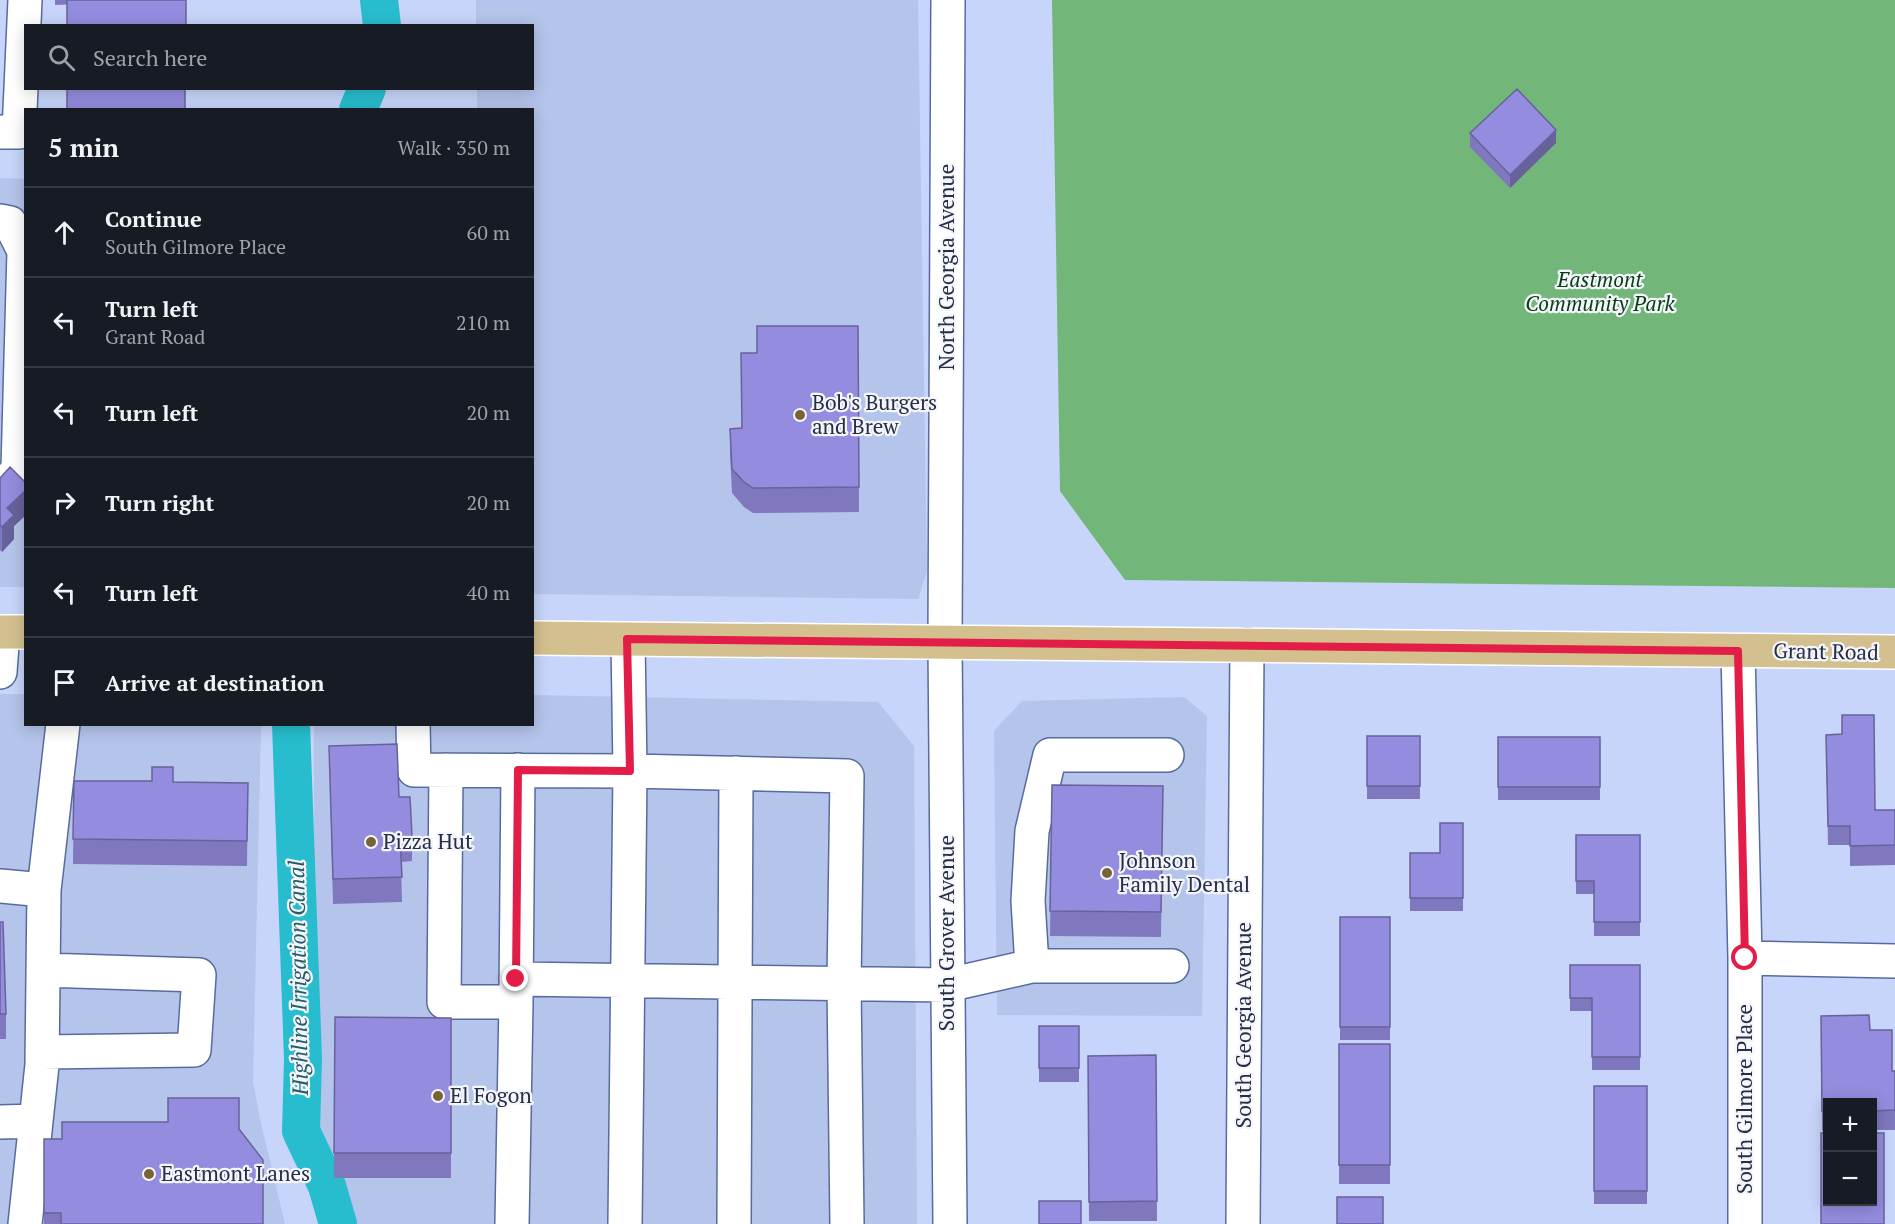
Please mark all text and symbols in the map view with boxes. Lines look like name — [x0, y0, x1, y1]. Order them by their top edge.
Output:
search box — [24, 24, 534, 90]
icon: search — [45, 41, 78, 74]
text: Search here — [93, 43, 207, 72]
text: 5 min — [48, 130, 119, 164]
text: Walk · 350 m — [398, 134, 510, 161]
street label: North Georgia Avenue — [932, 164, 960, 370]
text: Continue — [105, 204, 202, 233]
icon: ahead — [48, 216, 81, 249]
text: 60 m — [467, 219, 510, 246]
text: South Gilmore Place — [105, 233, 286, 260]
park label: Eastmont Community Park — [1525, 265, 1676, 317]
text: Turn left — [105, 294, 198, 323]
icon: left — [48, 306, 81, 339]
text: 210 m — [456, 309, 510, 336]
text: Grant Road — [105, 323, 205, 350]
place label: Bob's Burgers and Brew — [812, 388, 937, 440]
icon: left — [48, 396, 81, 429]
text: Turn left — [105, 398, 198, 427]
text: 20 m — [467, 399, 510, 426]
marker: Bob's Burgers and Brew — [793, 408, 807, 422]
icon: right — [48, 486, 81, 519]
text: Turn right — [105, 488, 214, 517]
text: 20 m — [467, 489, 510, 516]
icon: left — [48, 576, 81, 609]
text: Turn left — [105, 578, 198, 607]
text: 40 m — [467, 579, 510, 606]
street label: Grant Road — [1773, 636, 1879, 666]
icon: arrive — [48, 666, 81, 699]
text: Arrive at destination — [105, 668, 324, 697]
place label: Pizza Hut — [383, 827, 473, 855]
marker: Pizza Hut — [364, 835, 378, 849]
street label: South Grover Avenue — [932, 835, 960, 1031]
place label: Johnson Family Dental — [1119, 846, 1250, 898]
water label: Highline Irrigation Canal — [281, 860, 314, 1097]
marker: Johnson Family Dental — [1100, 866, 1114, 880]
street label: South Georgia Avenue — [1229, 922, 1257, 1128]
route start — [1731, 944, 1757, 970]
route end — [502, 965, 528, 991]
street label: South Gilmore Place — [1730, 1004, 1758, 1194]
place label: El Fogon — [450, 1081, 532, 1109]
marker: El Fogon — [431, 1089, 445, 1103]
map controls — [1823, 1098, 1877, 1206]
button: + — [1823, 1098, 1877, 1152]
button: − — [1823, 1152, 1877, 1206]
place label: Eastmont Lanes — [161, 1159, 310, 1187]
marker: Eastmont Lanes — [142, 1167, 156, 1181]

